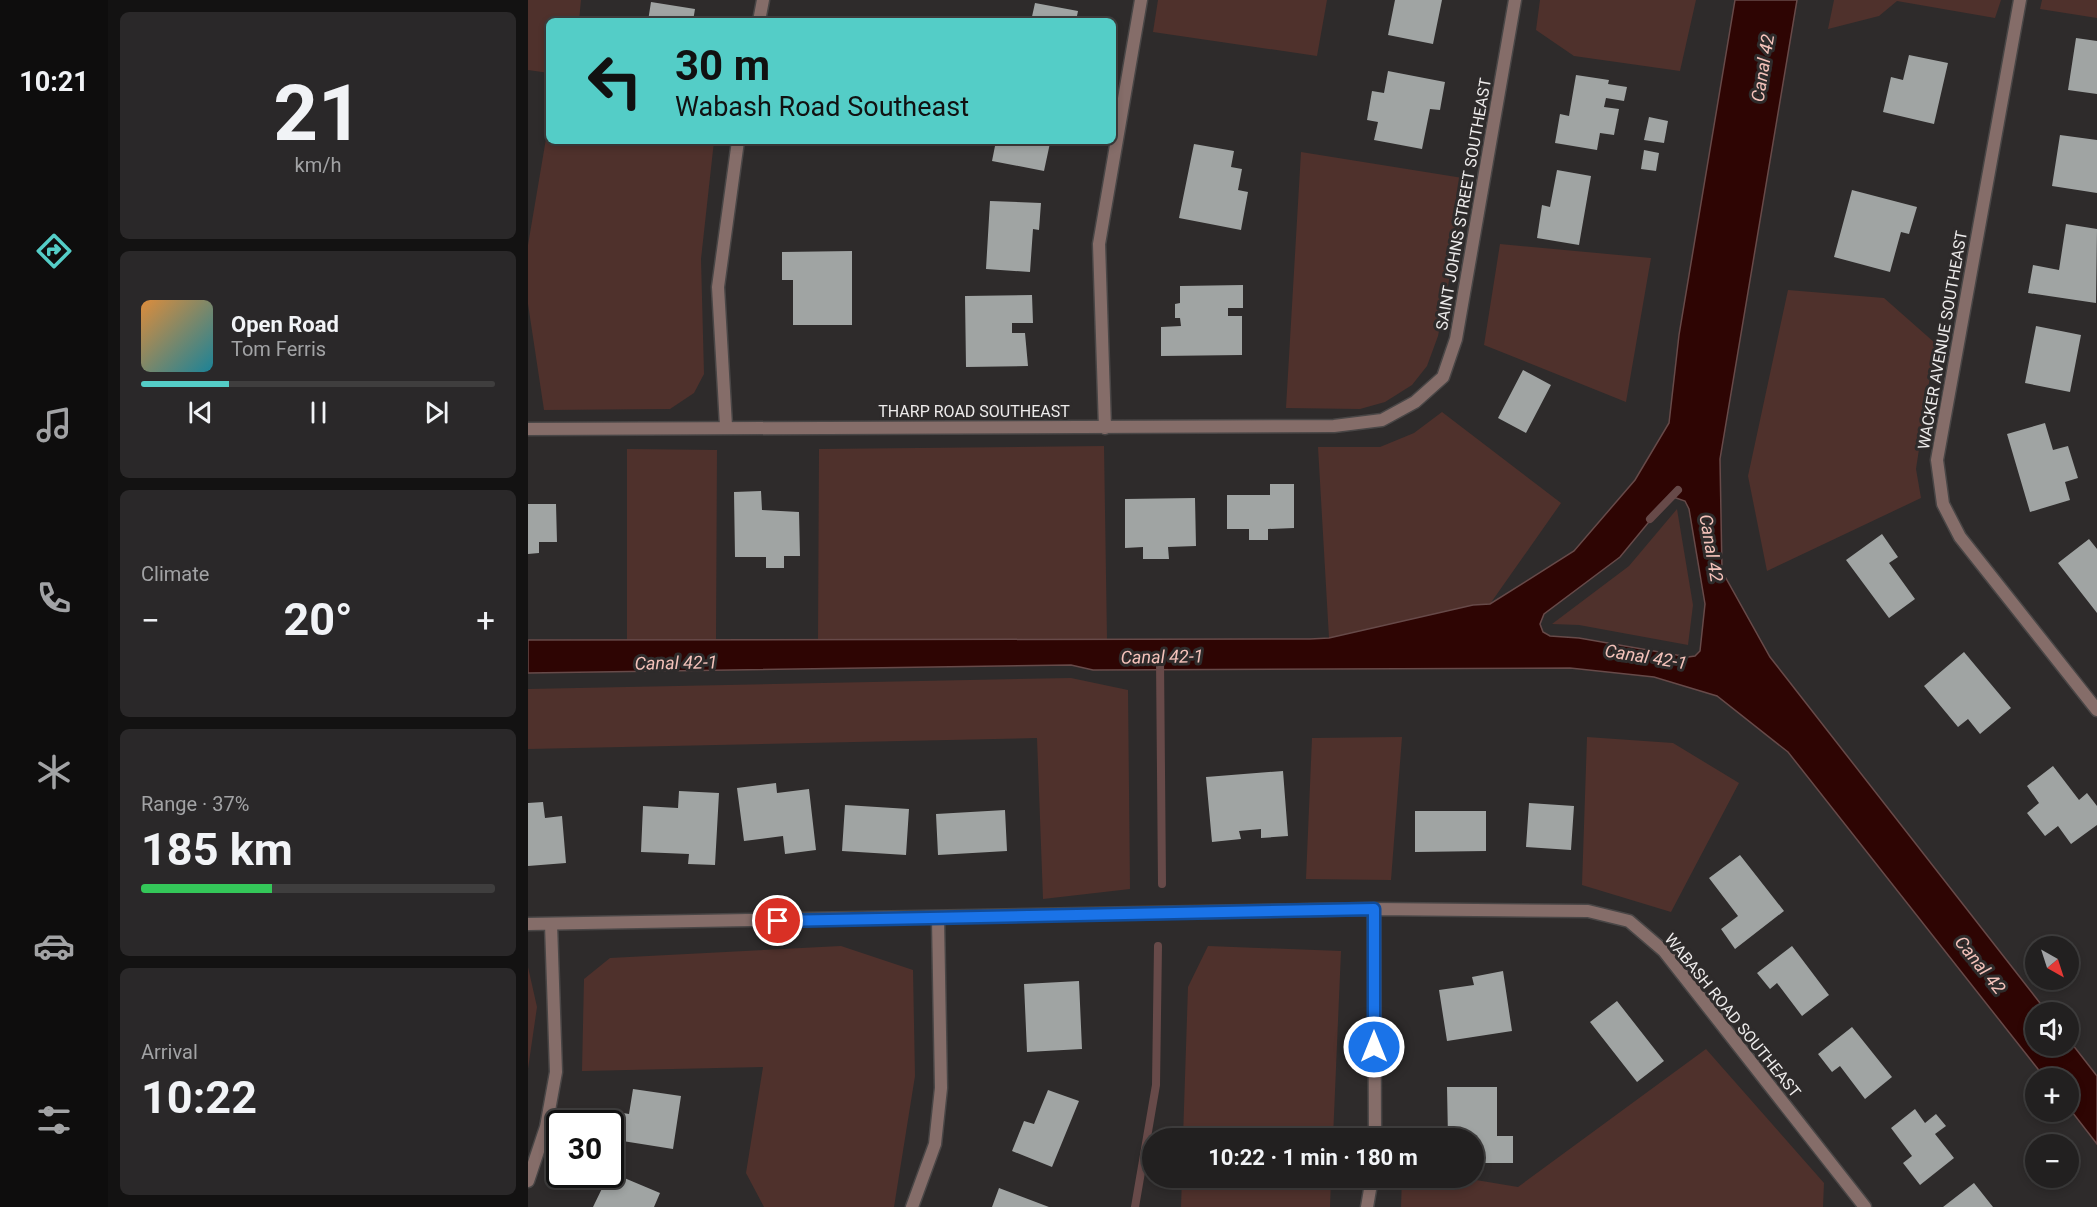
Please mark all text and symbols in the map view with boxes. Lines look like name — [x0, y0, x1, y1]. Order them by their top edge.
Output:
water label: Canal 42 — [1747, 32, 1778, 103]
text: 30 m — [675, 41, 770, 90]
icon: left — [576, 42, 654, 120]
text: 10:21 — [19, 66, 89, 98]
text: 21 — [273, 68, 363, 159]
street label: SAINT JOHNS STREET SOUTHEAST — [1432, 76, 1495, 332]
text: Wabash Road Southeast — [675, 91, 969, 123]
text: km/h — [295, 153, 341, 177]
street label: WACKER AVENUE SOUTHEAST — [1914, 229, 1971, 451]
icon: directions — [33, 230, 75, 272]
text: Open Road — [231, 312, 339, 337]
text: Tom Ferris — [231, 337, 326, 361]
icon: previous — [184, 396, 217, 429]
icon: pause — [302, 396, 335, 429]
icon: next — [420, 396, 453, 429]
street label: THARP ROAD SOUTHEAST — [878, 402, 1070, 421]
icon: music — [33, 404, 75, 446]
water label: Canal 42 — [1695, 512, 1728, 584]
text: Climate — [141, 562, 209, 586]
icon: phone — [33, 577, 75, 619]
text: 20° — [283, 593, 353, 646]
text: − — [141, 601, 160, 640]
text: + — [476, 601, 495, 640]
water label: Canal 42-1 — [1603, 640, 1689, 673]
water label: Canal 42-1 — [1120, 645, 1204, 668]
water label: Canal 42-1 — [634, 651, 718, 674]
icon: climate — [33, 751, 75, 793]
text: Range · 37% — [141, 792, 249, 816]
text: 185 km — [141, 823, 293, 876]
pin — [752, 895, 803, 946]
icon: arrive — [761, 904, 794, 937]
icon: car — [33, 925, 75, 967]
street label: WABASH ROAD SOUTHEAST — [1661, 929, 1805, 1102]
water label: Canal 42 — [1951, 932, 2010, 998]
north arrow — [2025, 936, 2079, 990]
map controls — [2025, 936, 2079, 1188]
button: sound — [2025, 1002, 2079, 1056]
position arrow — [1342, 1015, 1406, 1079]
text: Arrival — [141, 1040, 198, 1064]
button: + — [2025, 1068, 2079, 1122]
text: 10:22 — [141, 1071, 257, 1124]
icon: filters — [33, 1099, 75, 1141]
speed limit sign: 30 — [546, 1110, 624, 1188]
button: − — [2025, 1134, 2079, 1188]
text: 10:22 · 1 min · 180 m — [1208, 1145, 1418, 1170]

